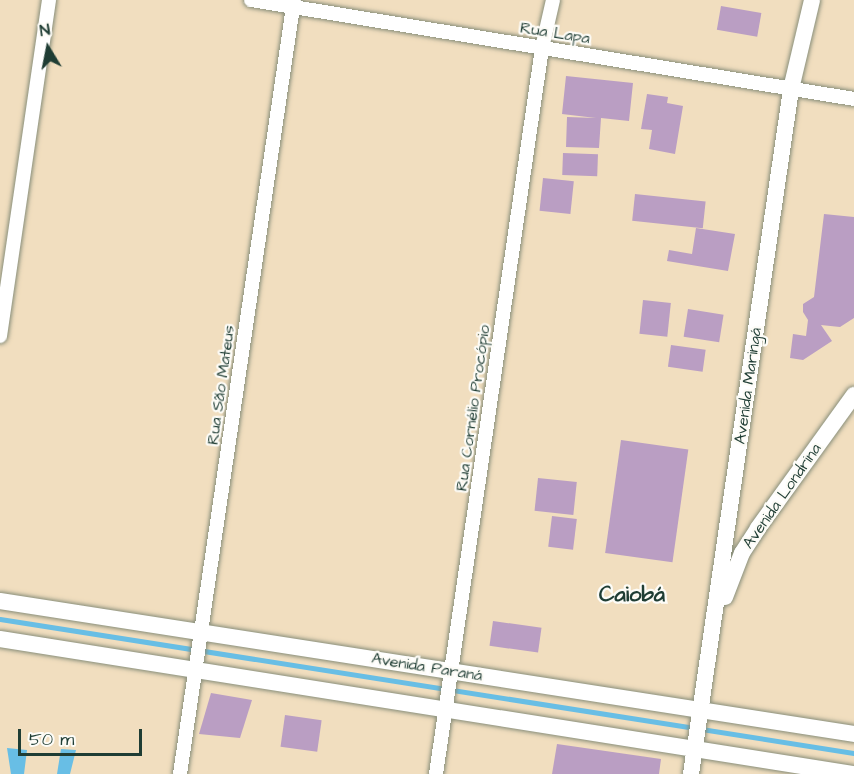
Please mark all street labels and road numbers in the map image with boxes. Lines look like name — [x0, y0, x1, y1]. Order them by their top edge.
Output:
street label: Rua Lapa — [519, 18, 591, 48]
street label: Rua São Mateus — [203, 324, 239, 446]
street label: Rua Cornélio Procópio — [452, 324, 494, 492]
street label: Avenida Maringá — [730, 327, 766, 445]
street label: Avenida Londrina — [739, 440, 825, 552]
street label: Avenida Paraná — [370, 649, 484, 685]

